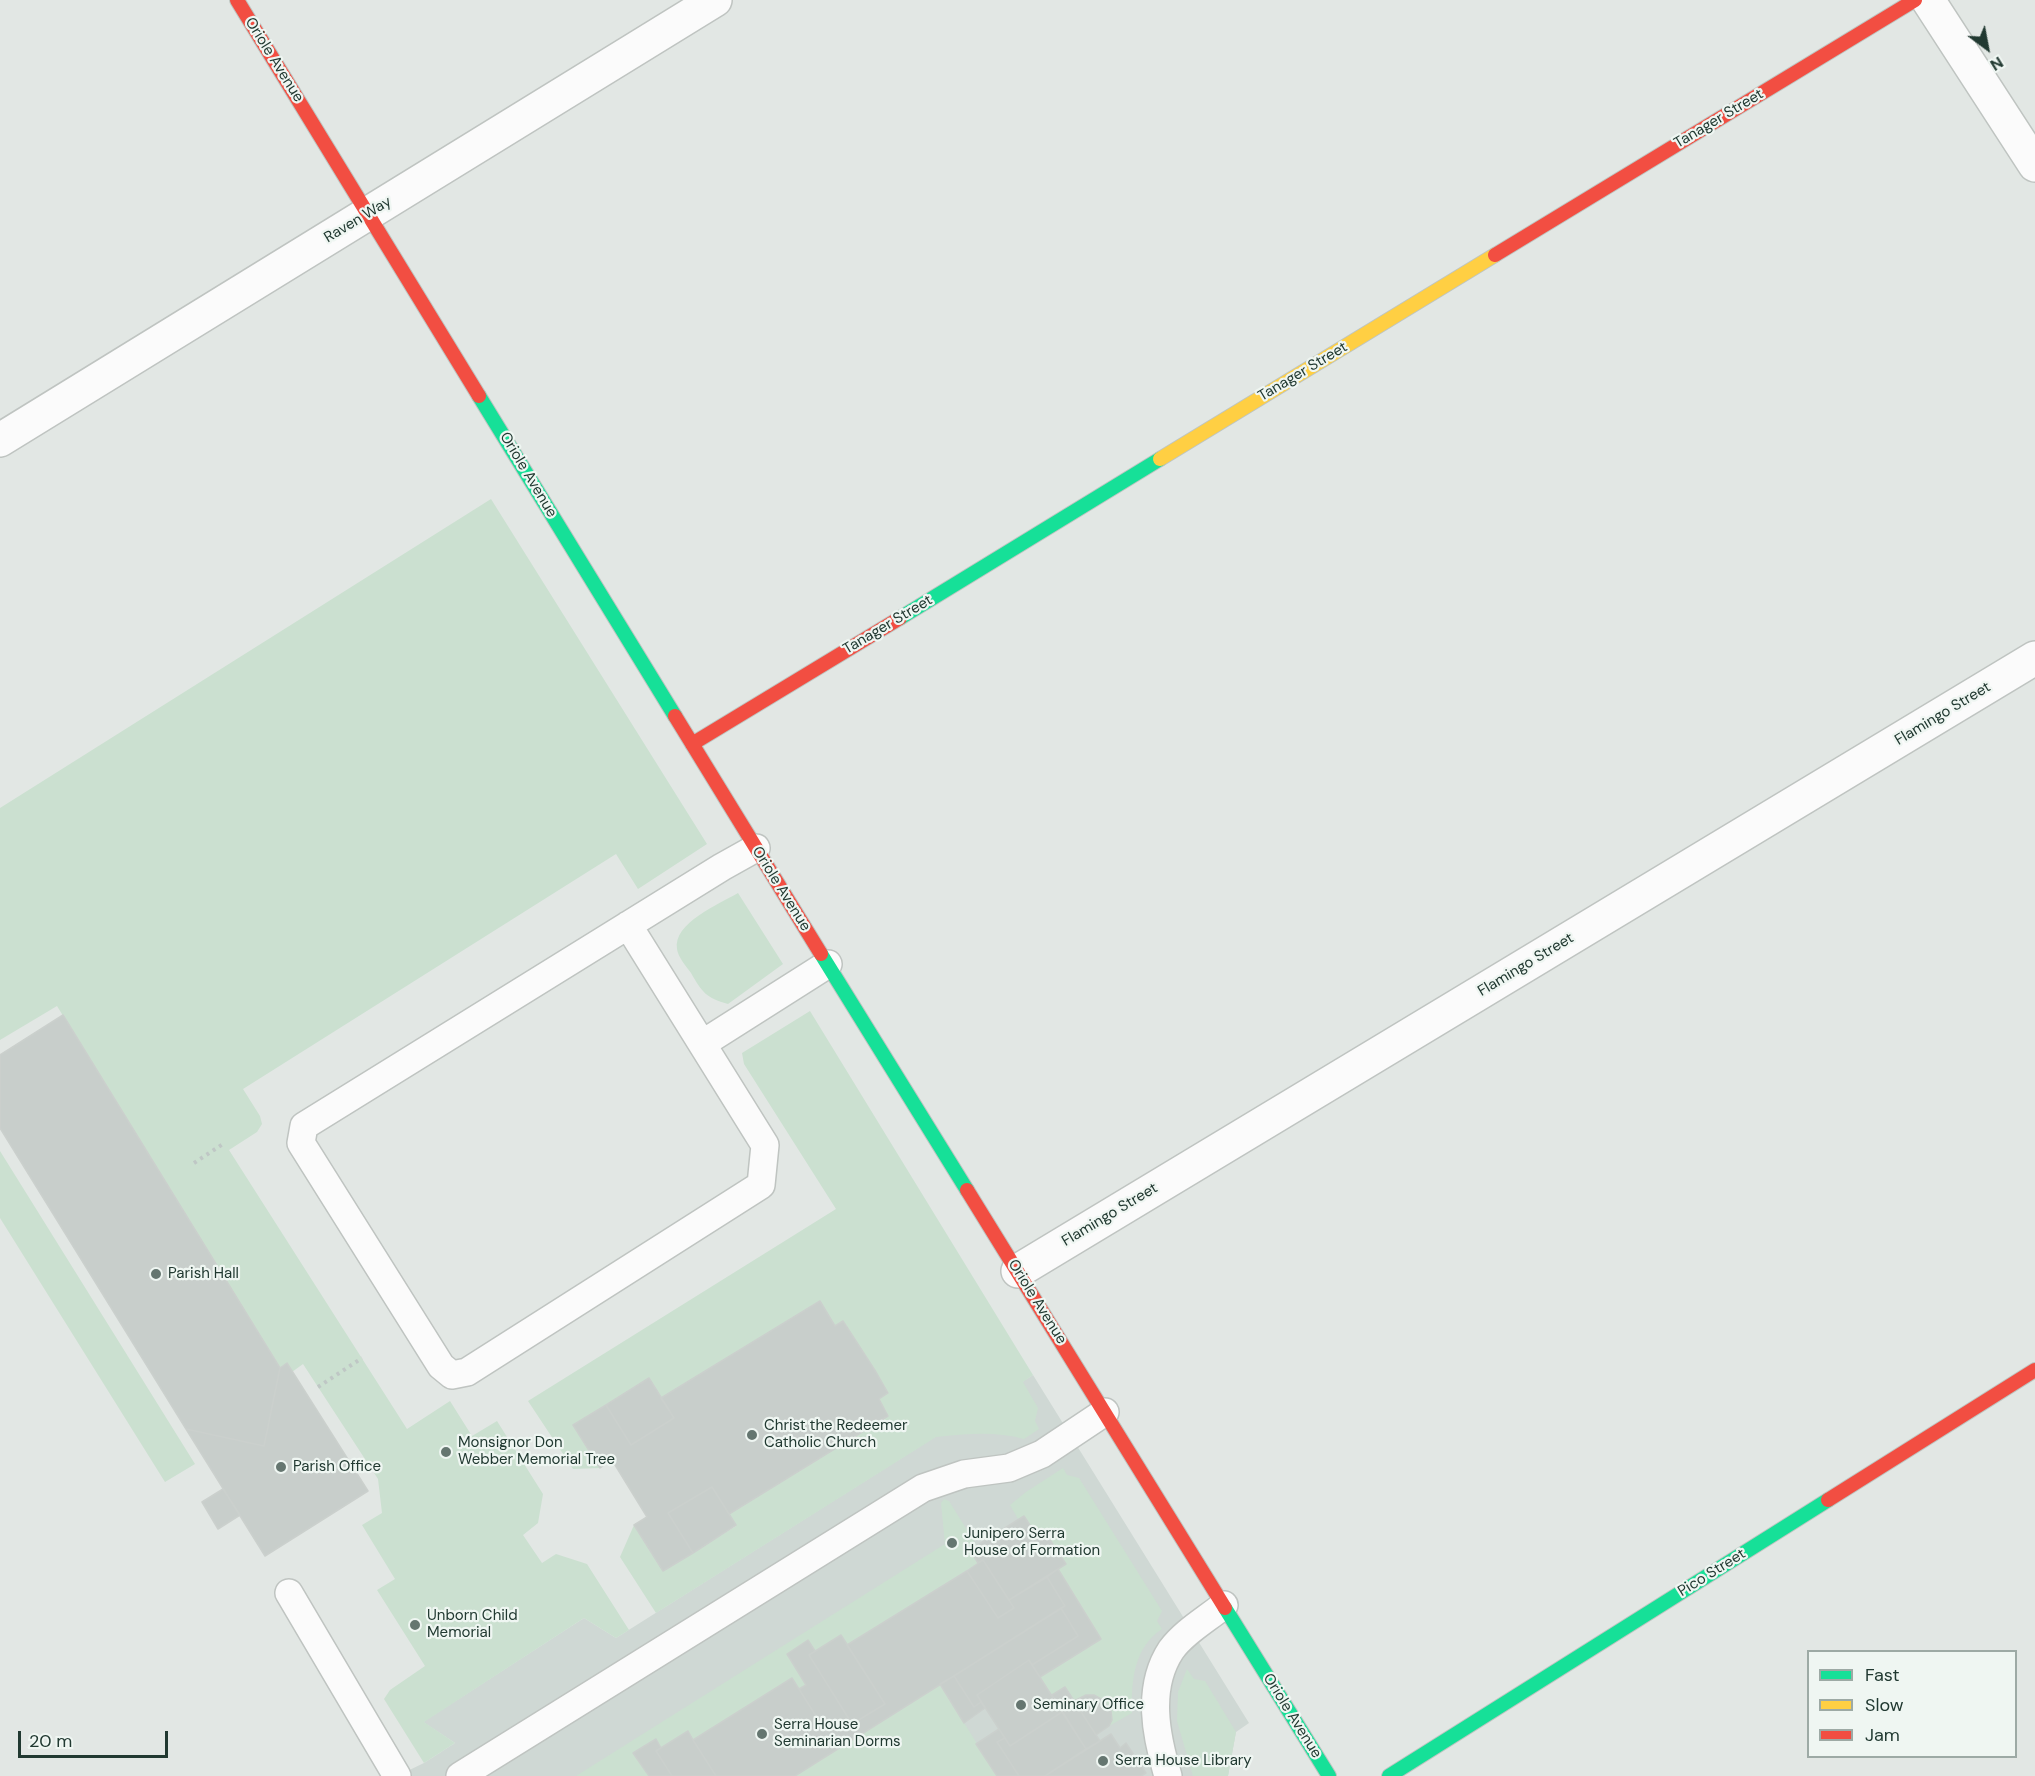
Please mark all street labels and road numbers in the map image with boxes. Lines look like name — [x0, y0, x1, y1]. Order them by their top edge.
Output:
street label: Oriole Avenue — [241, 14, 307, 106]
street label: Tanager Street — [1671, 85, 1767, 153]
street label: Raven Way — [321, 193, 395, 247]
street label: Tanager Street — [1255, 338, 1351, 406]
street label: Oriole Avenue — [495, 429, 561, 521]
street label: Tanager Street — [840, 591, 936, 659]
street label: Flamingo Street — [1892, 678, 1994, 750]
street label: Oriole Avenue — [748, 843, 814, 935]
street label: Flamingo Street — [1475, 929, 1577, 1001]
street label: Flamingo Street — [1059, 1179, 1161, 1251]
street label: Oriole Avenue — [1004, 1256, 1070, 1348]
street label: Pico Street — [1675, 1545, 1749, 1601]
street label: Oriole Avenue — [1259, 1670, 1325, 1762]

